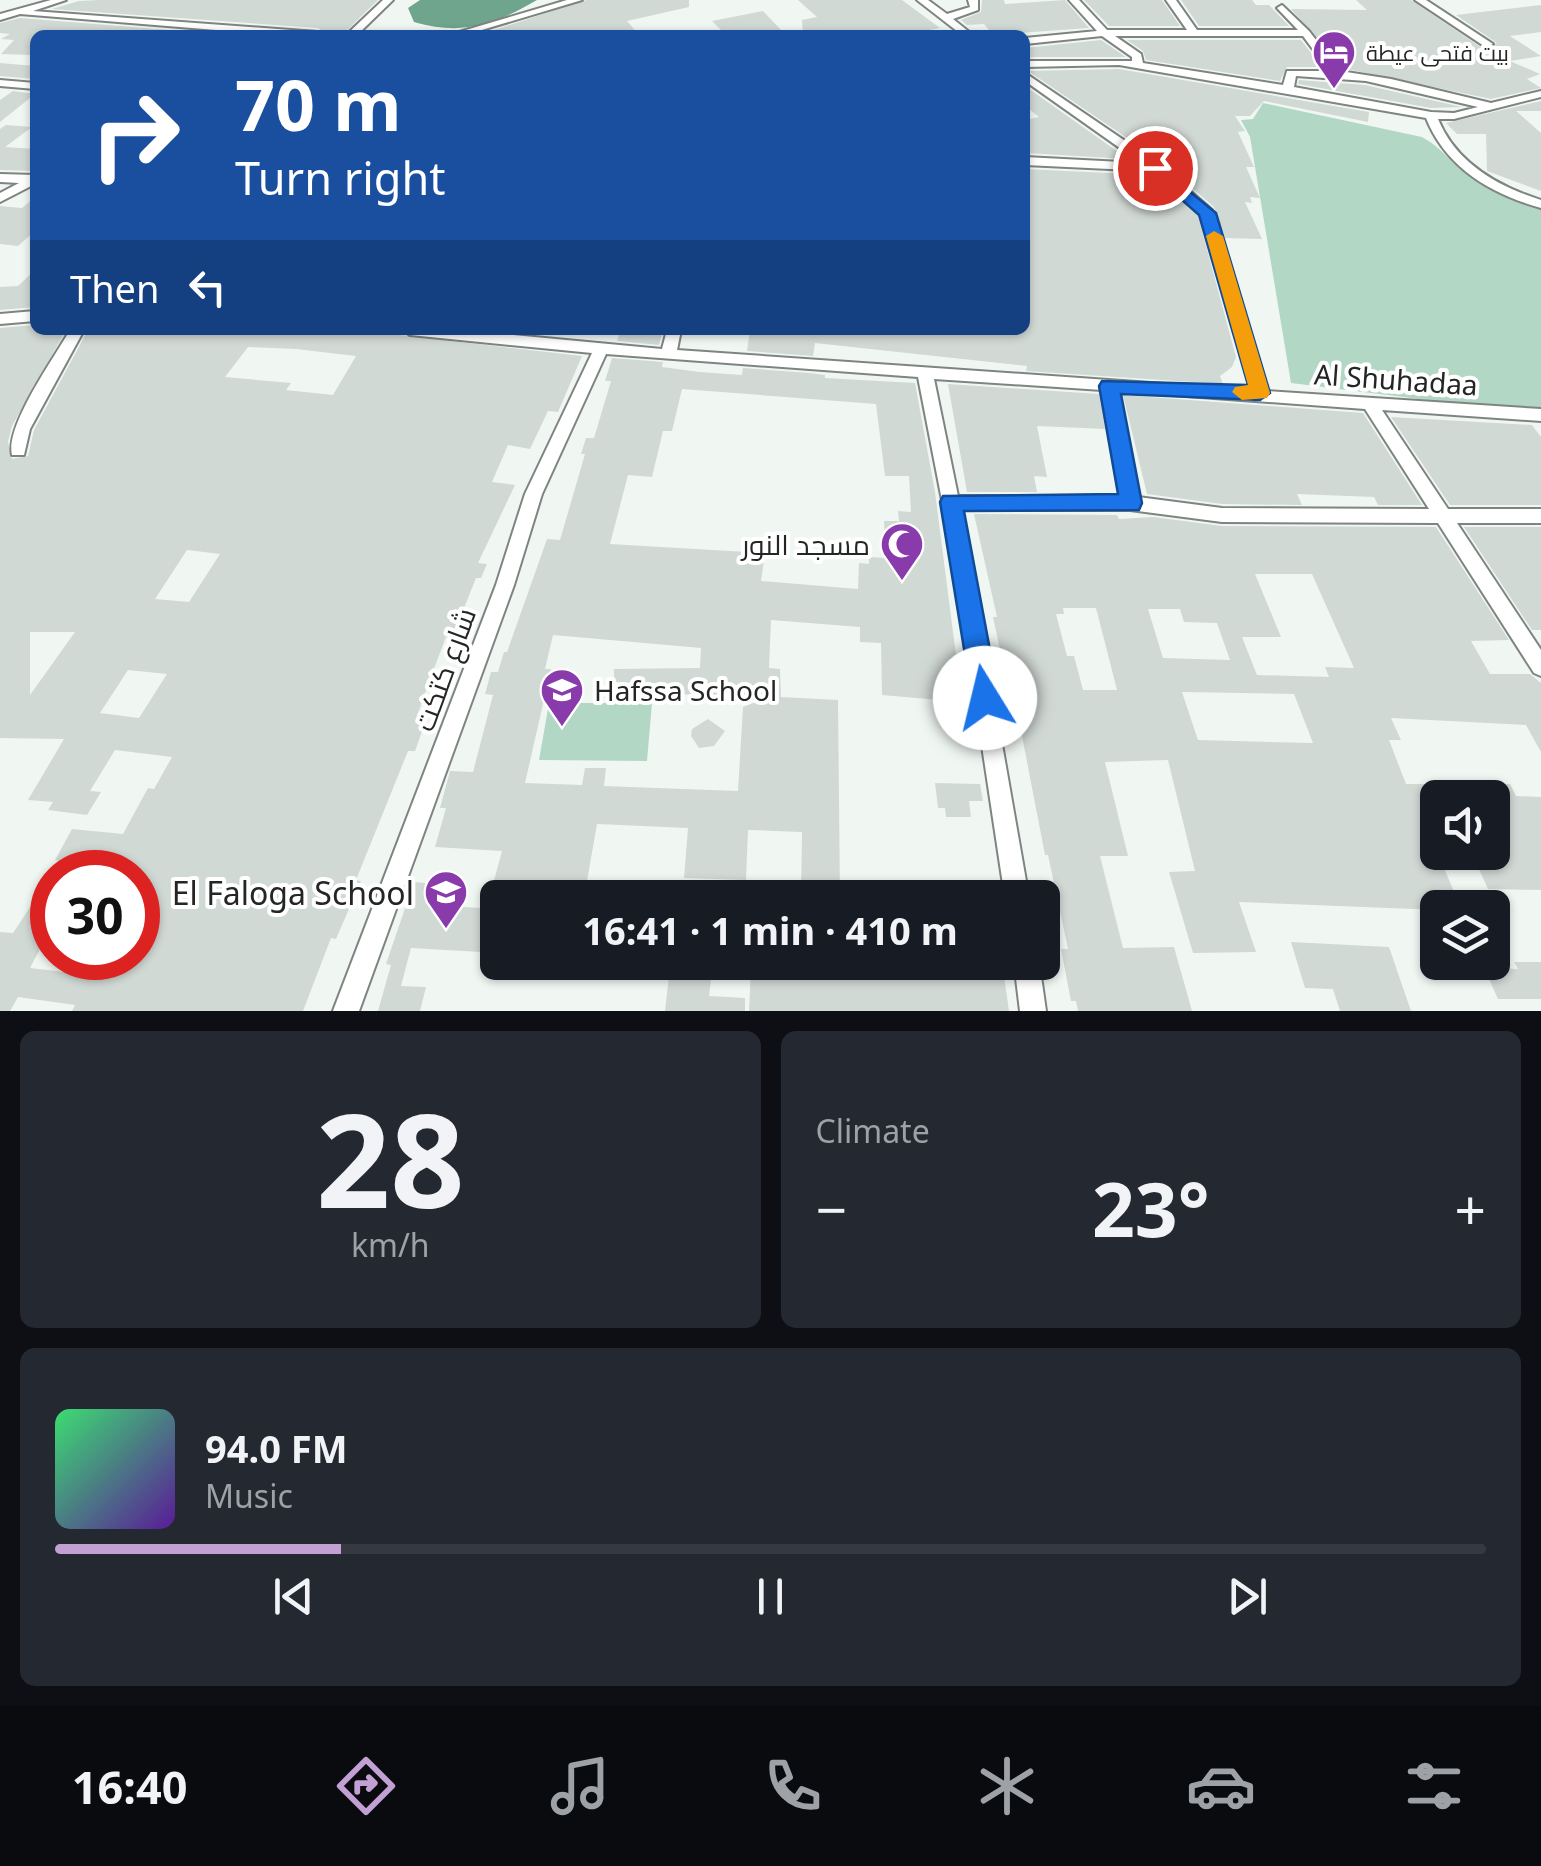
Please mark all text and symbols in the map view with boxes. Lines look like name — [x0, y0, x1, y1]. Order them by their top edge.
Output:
hotel icon: بيت فتحى عيطة — [1311, 29, 1357, 90]
place label: بيت فتحى عيطة — [1366, 37, 1509, 67]
text: 70 m — [235, 56, 402, 152]
icon: right — [70, 70, 200, 200]
pin — [1113, 126, 1198, 211]
icon: arrive — [1128, 141, 1183, 196]
text: Turn right — [235, 147, 446, 208]
icon: left — [180, 260, 235, 315]
text: Then — [70, 262, 160, 314]
street label: Al Shuhadaa — [1313, 354, 1479, 404]
mosque icon: مسجد النور — [879, 521, 925, 582]
place label: مسجد النور — [740, 525, 870, 563]
street label: شارع كتكت — [404, 602, 485, 736]
position arrow — [933, 646, 1037, 750]
school or university icon: Hafssa School — [539, 667, 585, 728]
place label: Hafssa School — [594, 671, 777, 709]
map controls — [1420, 780, 1510, 980]
button: sound — [1420, 780, 1510, 870]
speed limit sign: 30 — [30, 850, 160, 980]
school or university icon: El Faloga School — [423, 869, 469, 930]
place label: El Faloga School — [172, 871, 414, 914]
button: layers — [1420, 890, 1510, 980]
text: 16:41 · 1 min · 410 m — [582, 904, 958, 956]
text: 28 — [316, 1069, 465, 1246]
text: Climate — [816, 1109, 930, 1152]
text: 23° — [1092, 1157, 1210, 1259]
text: − — [816, 1171, 847, 1246]
text: + — [1455, 1171, 1486, 1246]
text: km/h — [351, 1223, 430, 1266]
text: 94.0 FM — [205, 1422, 347, 1474]
text: Music — [205, 1474, 293, 1517]
icon: previous — [266, 1569, 321, 1624]
icon: pause — [743, 1569, 798, 1624]
icon: next — [1220, 1569, 1275, 1624]
icon: directions — [331, 1751, 401, 1821]
icon: music — [545, 1751, 615, 1821]
icon: phone — [758, 1751, 828, 1821]
icon: climate — [972, 1751, 1042, 1821]
icon: car — [1186, 1751, 1256, 1821]
icon: filters — [1399, 1751, 1469, 1821]
text: 16:40 — [72, 1756, 187, 1817]

